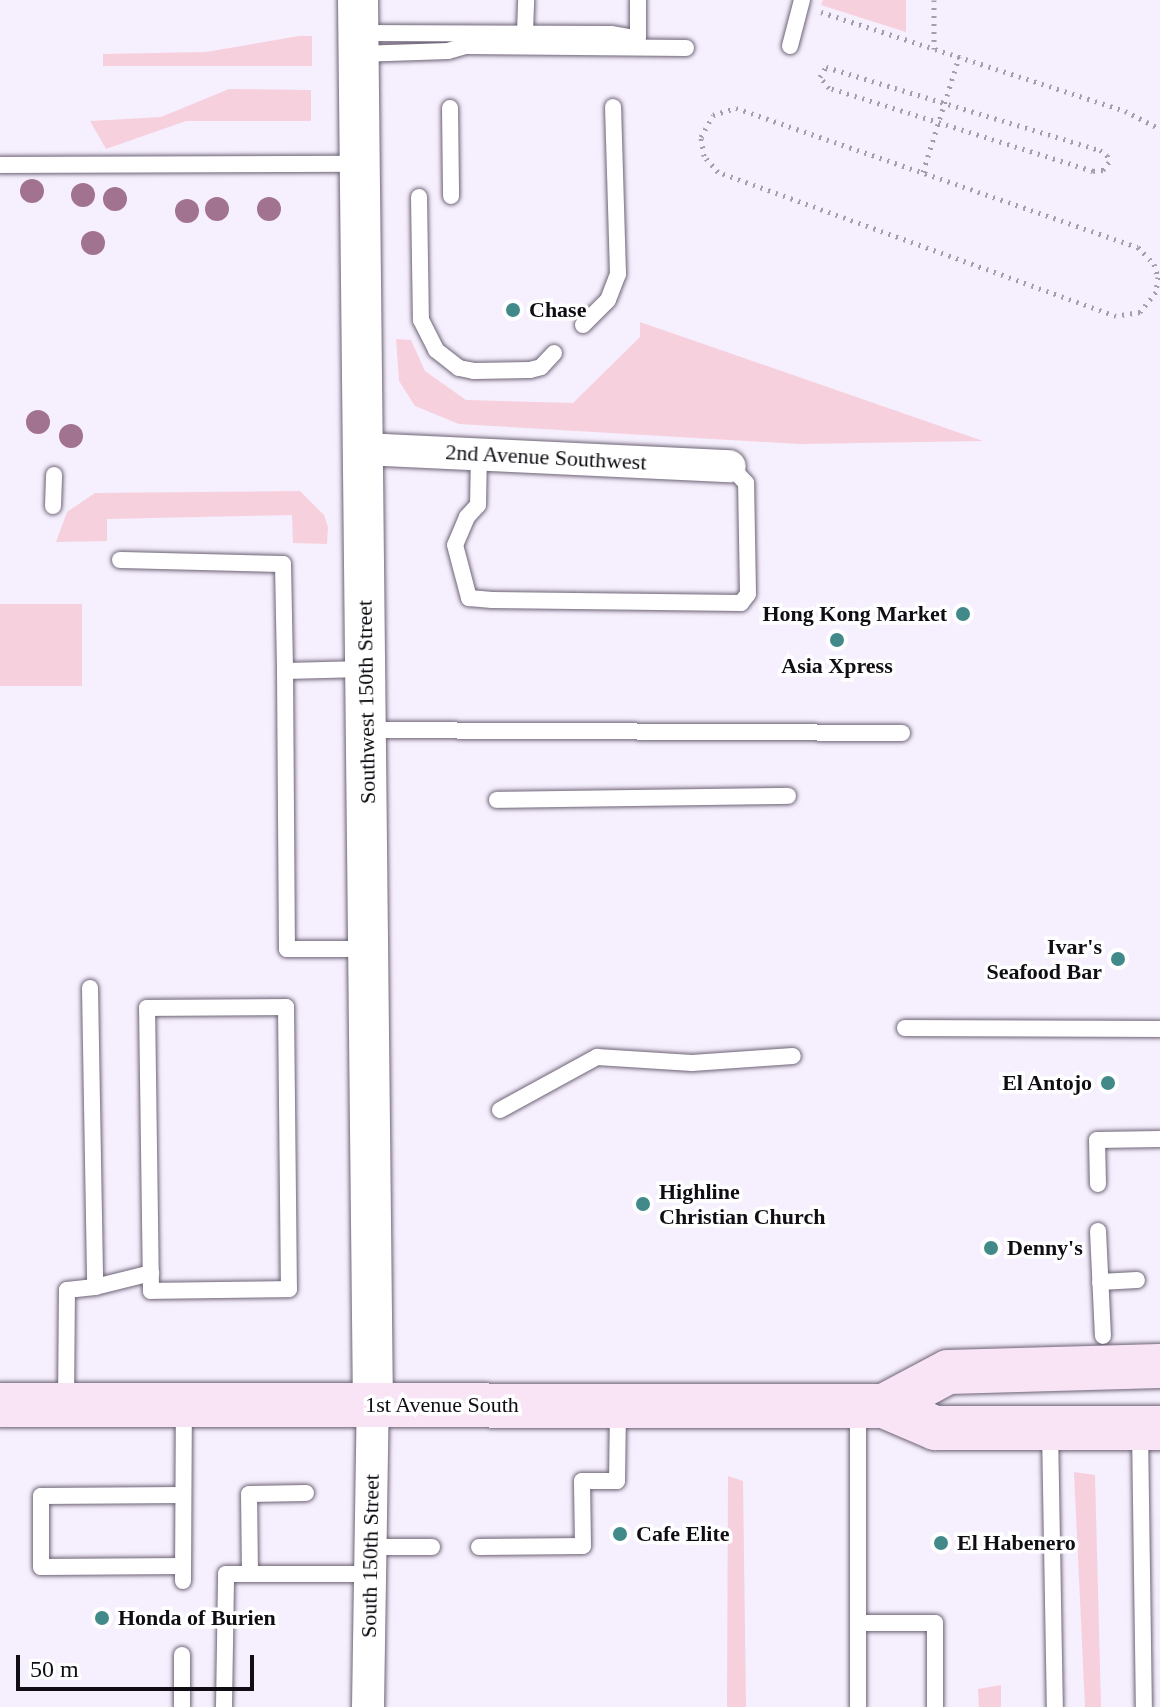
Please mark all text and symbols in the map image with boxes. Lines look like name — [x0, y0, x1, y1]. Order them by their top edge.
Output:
place label: Chase — [529, 297, 586, 323]
marker: Chase — [504, 301, 522, 319]
street label: 2nd Avenue Southwest — [444, 439, 648, 475]
street label: Southwest 150th Street — [351, 600, 381, 804]
place label: Hong Kong Market — [762, 601, 947, 627]
marker: Hong Kong Market — [954, 605, 972, 623]
marker: Asia Xpress — [828, 631, 846, 649]
place label: Asia Xpress — [781, 653, 893, 679]
place label: Ivar's Seafood Bar — [986, 933, 1102, 984]
marker: Ivar's Seafood Bar — [1109, 950, 1127, 968]
place label: El Antojo — [1001, 1070, 1092, 1096]
marker: El Antojo — [1099, 1074, 1117, 1092]
place label: Highline Christian Church — [659, 1178, 825, 1230]
marker: Highline Christian Church — [634, 1195, 652, 1213]
place label: Denny's — [1007, 1235, 1083, 1261]
marker: Denny's — [982, 1239, 1000, 1257]
street label: 1st Avenue South — [365, 1392, 519, 1418]
street label: South 150th Street — [355, 1474, 385, 1638]
place label: Cafe Elite — [636, 1521, 729, 1547]
marker: Cafe Elite — [611, 1525, 629, 1543]
place label: El Habenero — [957, 1530, 1076, 1556]
marker: El Habenero — [932, 1534, 950, 1552]
place label: Honda of Burien — [118, 1605, 276, 1631]
marker: Honda of Burien — [93, 1609, 111, 1627]
scale bar — [20, 1639, 258, 1689]
text: 50 m — [30, 1656, 79, 1682]

